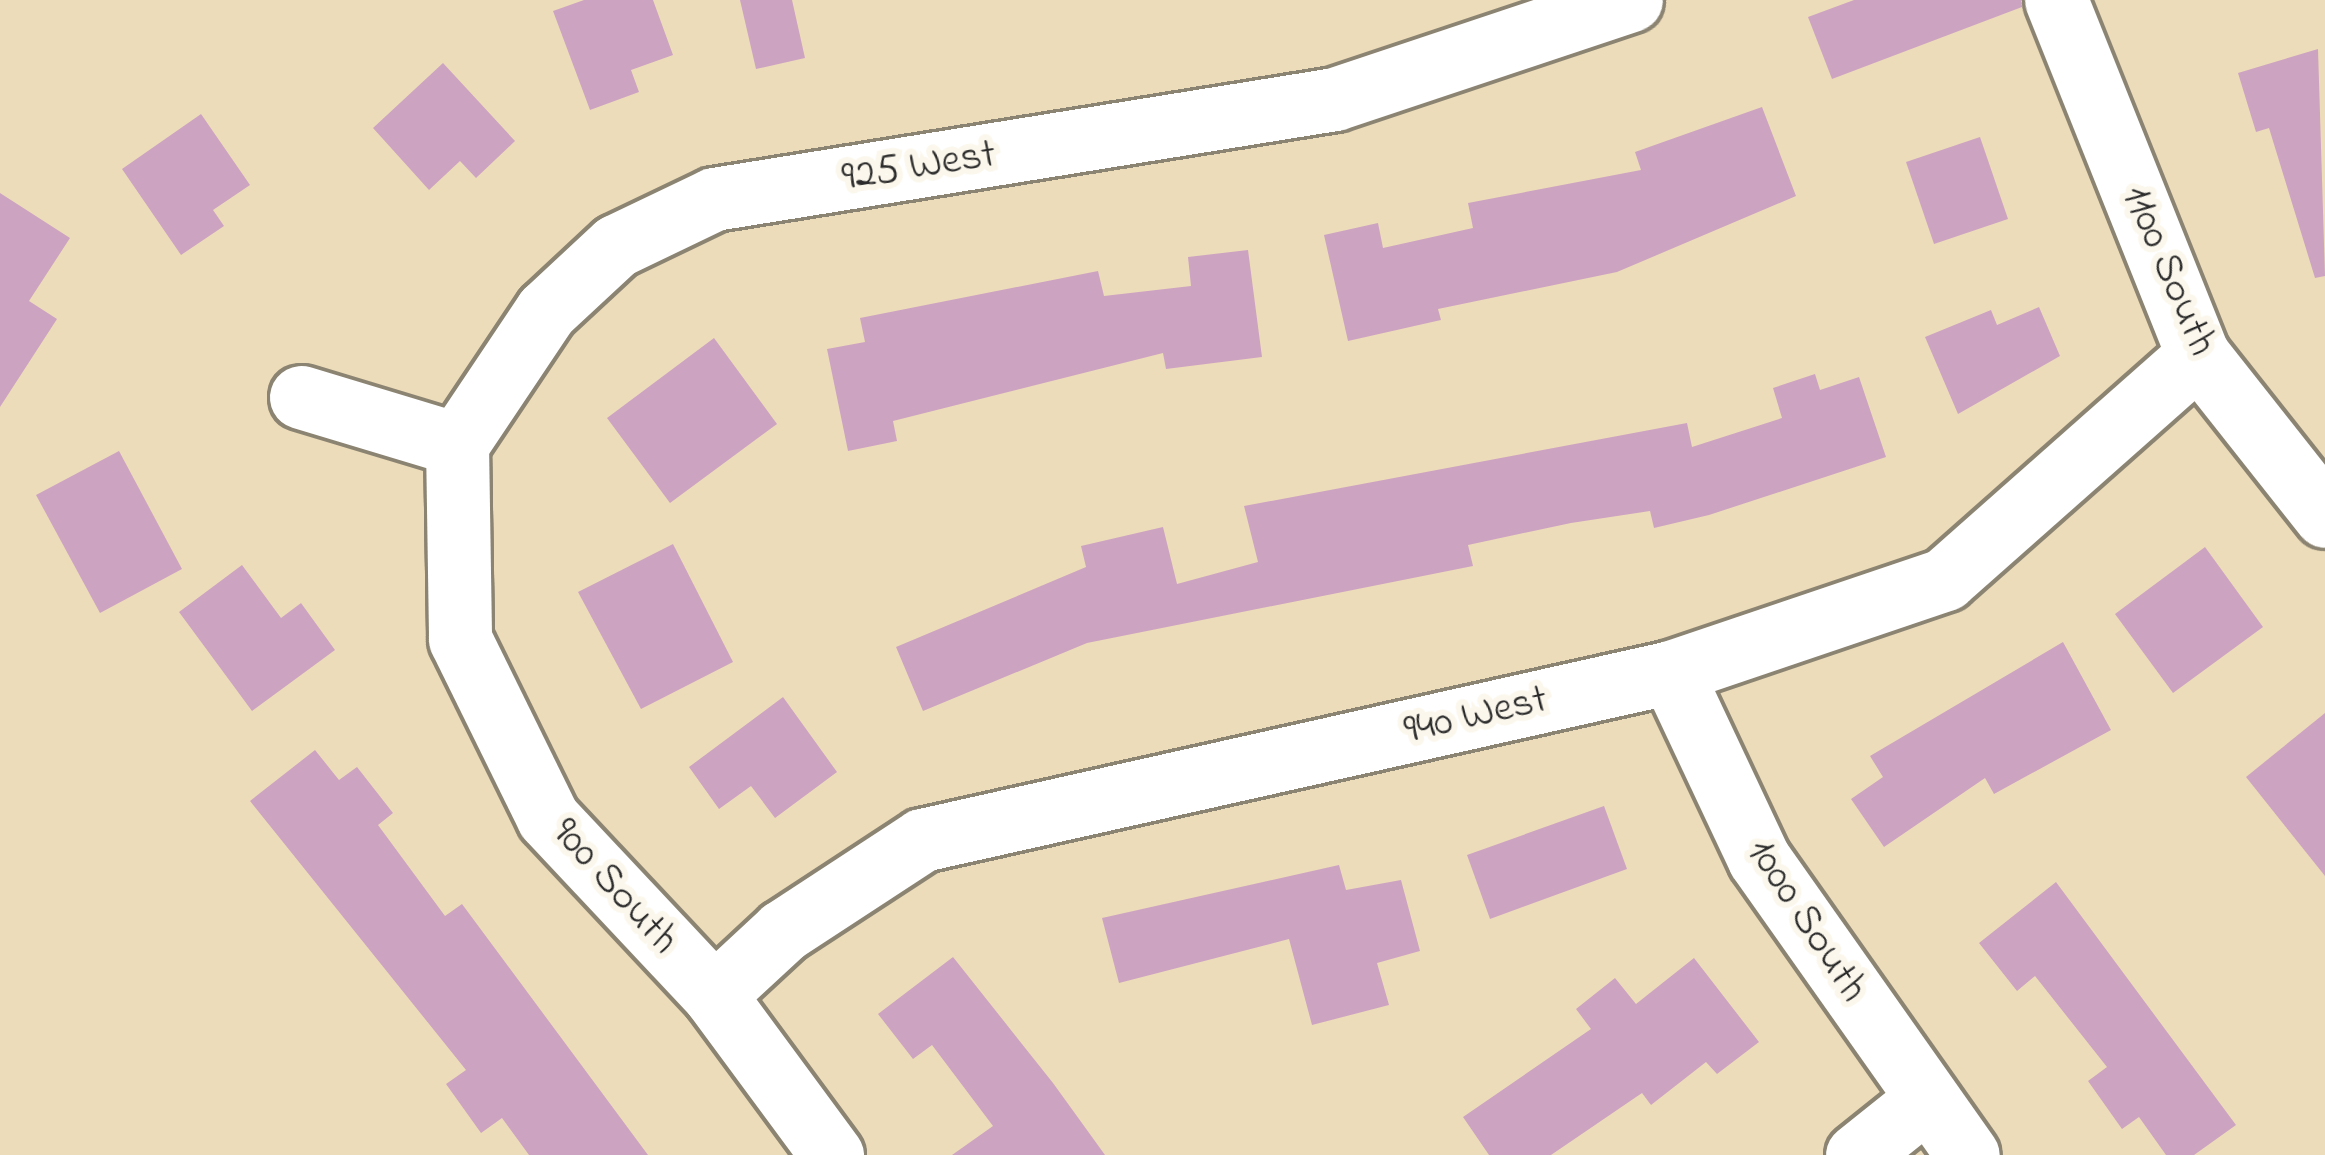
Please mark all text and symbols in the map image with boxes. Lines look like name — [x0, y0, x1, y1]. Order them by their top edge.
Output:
street label: 925 West — [839, 130, 999, 204]
street label: 1100 South — [2110, 178, 2226, 364]
street label: 940 West — [1399, 675, 1553, 757]
street label: 900 South — [540, 808, 688, 966]
street label: 1000 South — [1734, 830, 1878, 1012]

